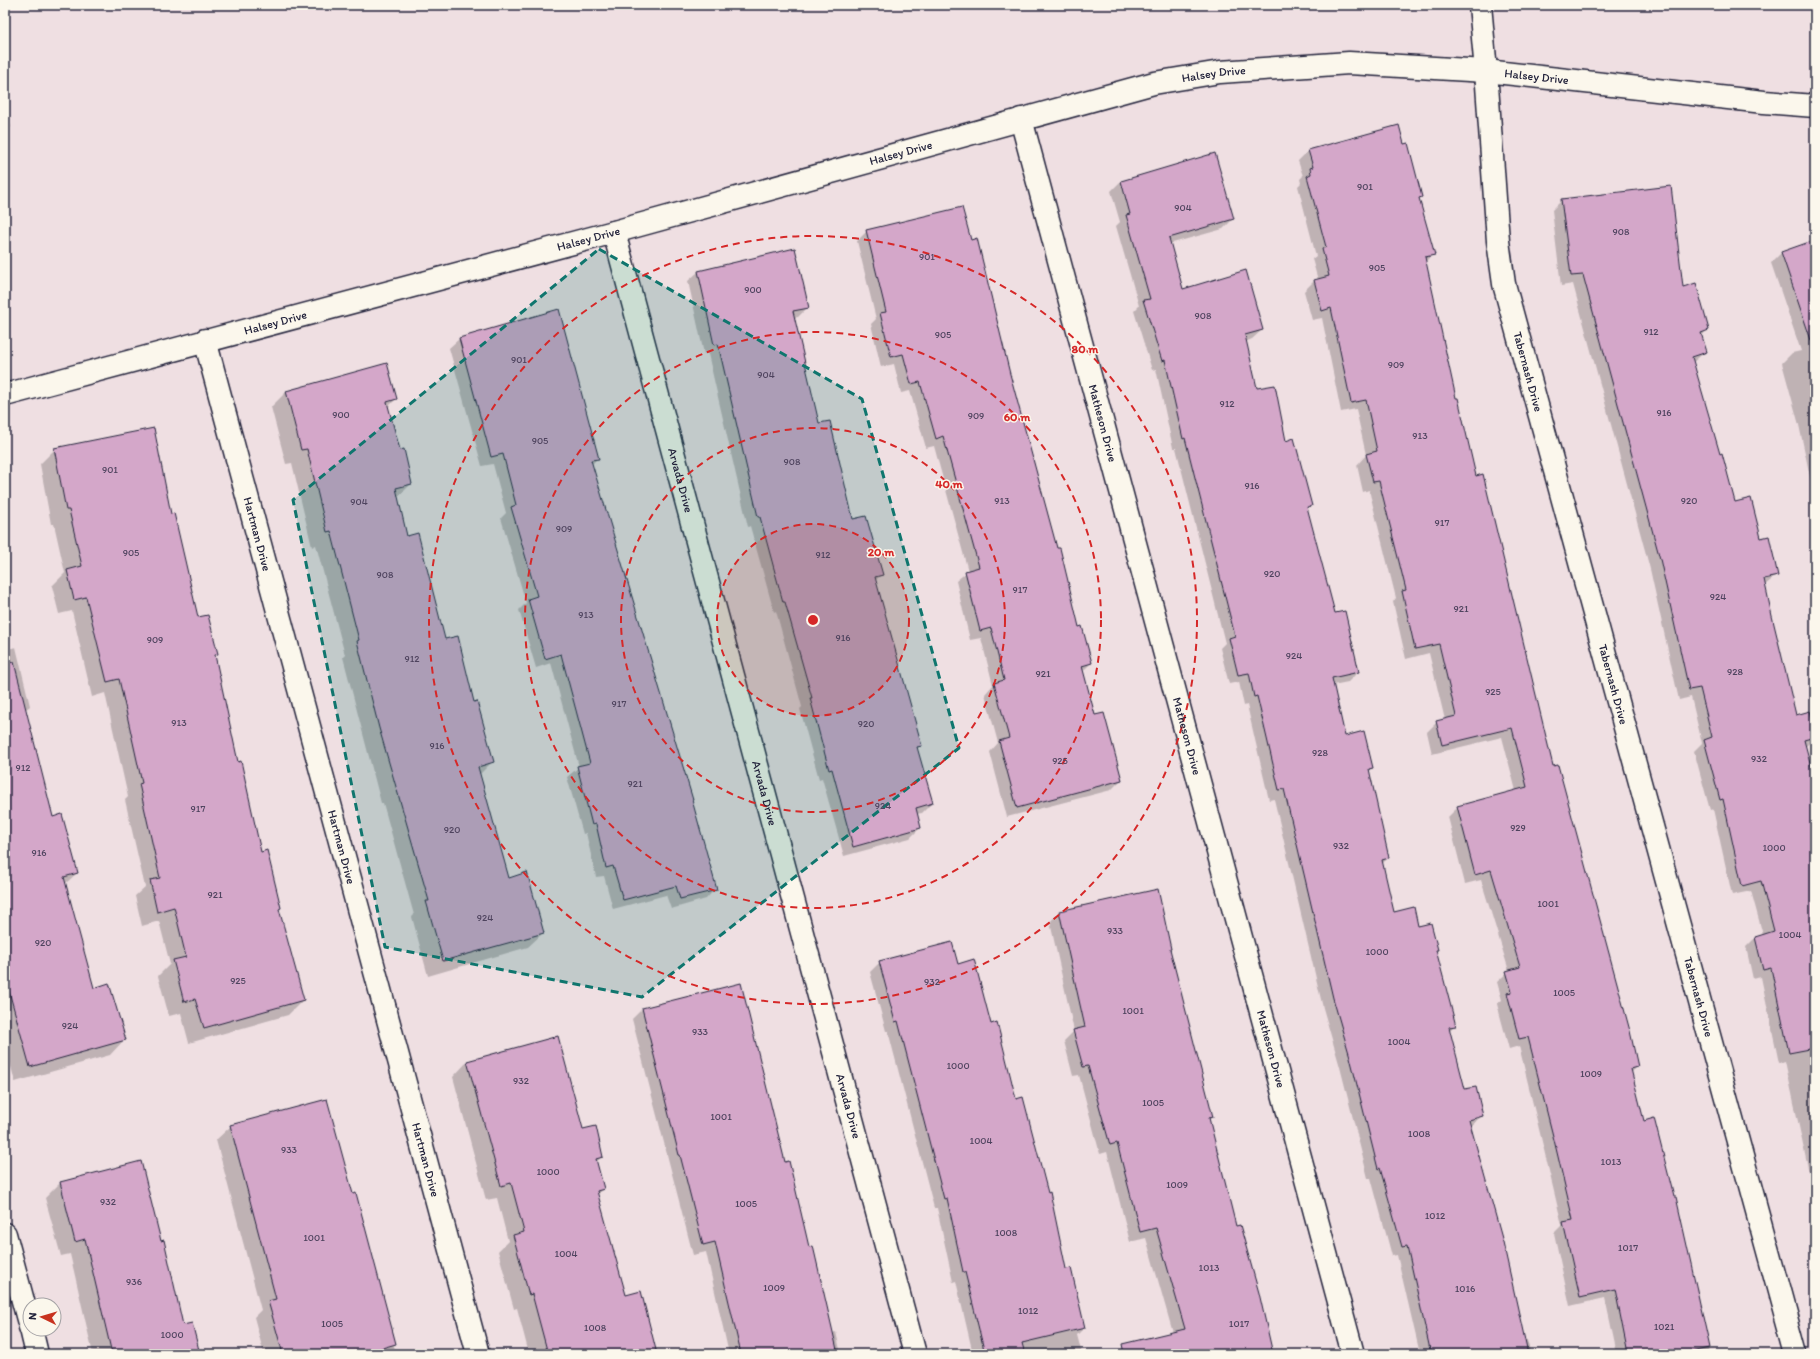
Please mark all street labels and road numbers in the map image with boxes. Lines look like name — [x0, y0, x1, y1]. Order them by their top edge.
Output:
street label: Halsey Drive — [1181, 63, 1246, 85]
street label: Halsey Drive — [1504, 66, 1570, 87]
street label: Halsey Drive — [868, 137, 934, 168]
street label: Halsey Drive — [555, 224, 622, 254]
street label: Halsey Drive — [243, 307, 309, 338]
street label: Tabernash Drive — [1510, 330, 1546, 414]
street label: Matheson Drive — [1086, 383, 1120, 464]
street label: Arvada Drive — [665, 446, 696, 514]
street label: Hartman Drive — [241, 495, 274, 573]
street label: Tabernash Drive — [1596, 643, 1631, 726]
street label: Matheson Drive — [1170, 696, 1204, 777]
street label: Arvada Drive — [749, 759, 780, 827]
street label: Hartman Drive — [325, 808, 358, 886]
street label: Tabernash Drive — [1681, 955, 1716, 1039]
street label: Matheson Drive — [1254, 1009, 1288, 1090]
street label: Arvada Drive — [833, 1072, 864, 1140]
street label: Hartman Drive — [409, 1121, 442, 1199]

